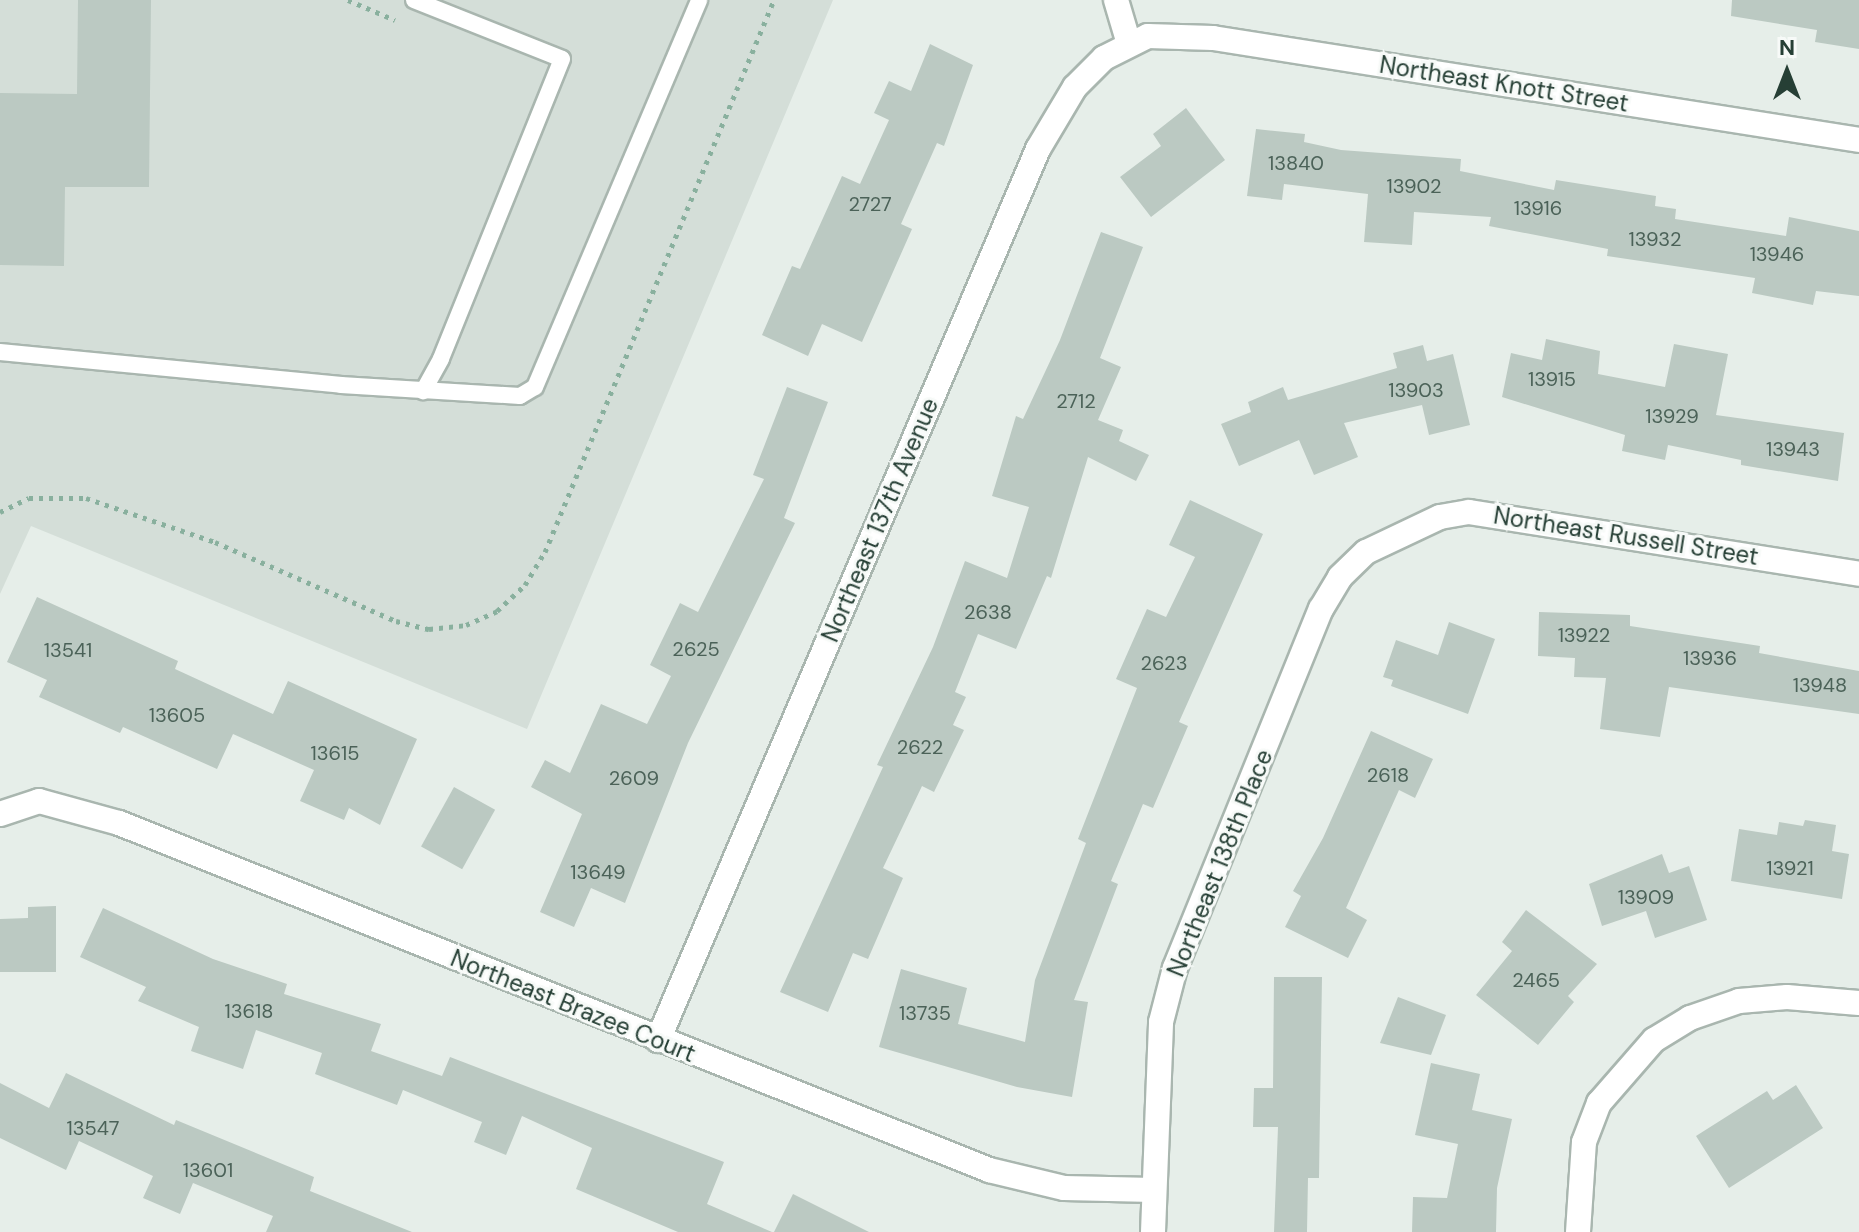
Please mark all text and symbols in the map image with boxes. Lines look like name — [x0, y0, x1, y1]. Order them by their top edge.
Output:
north arrow — [1747, 32, 1827, 112]
text: N — [1779, 33, 1795, 62]
street label: Northeast Knott Street — [1377, 50, 1631, 118]
house number: 13840 — [1268, 151, 1324, 175]
house number: 13902 — [1386, 174, 1442, 198]
house number: 2727 — [848, 192, 892, 216]
house number: 13916 — [1514, 196, 1562, 220]
house number: 13932 — [1628, 227, 1682, 251]
house number: 13946 — [1750, 242, 1804, 266]
house number: 13915 — [1528, 367, 1576, 391]
house number: 13903 — [1388, 378, 1444, 402]
house number: 2712 — [1056, 389, 1096, 413]
street label: Northeast 137th Avenue — [816, 394, 944, 646]
house number: 13929 — [1645, 404, 1699, 428]
house number: 13943 — [1766, 437, 1820, 461]
street label: Northeast Russell Street — [1492, 501, 1760, 571]
house number: 2638 — [964, 600, 1012, 624]
house number: 13922 — [1558, 623, 1610, 647]
house number: 2625 — [672, 637, 720, 661]
house number: 13541 — [44, 638, 92, 662]
house number: 13936 — [1683, 646, 1737, 670]
house number: 2623 — [1141, 651, 1187, 675]
house number: 13948 — [1793, 673, 1847, 697]
house number: 13605 — [149, 703, 205, 727]
house number: 2622 — [897, 735, 943, 759]
house number: 13615 — [310, 741, 360, 765]
street label: Northeast 138th Place — [1161, 745, 1279, 981]
house number: 2618 — [1367, 763, 1409, 787]
house number: 2609 — [609, 766, 659, 790]
house number: 13921 — [1766, 856, 1814, 880]
house number: 13649 — [570, 860, 626, 884]
house number: 13909 — [1618, 885, 1674, 909]
street label: Northeast Brazee Court — [446, 944, 700, 1068]
house number: 2465 — [1512, 968, 1560, 992]
house number: 13618 — [224, 999, 274, 1023]
house number: 13735 — [899, 1001, 951, 1025]
house number: 13547 — [66, 1116, 120, 1140]
house number: 13601 — [183, 1158, 233, 1182]

